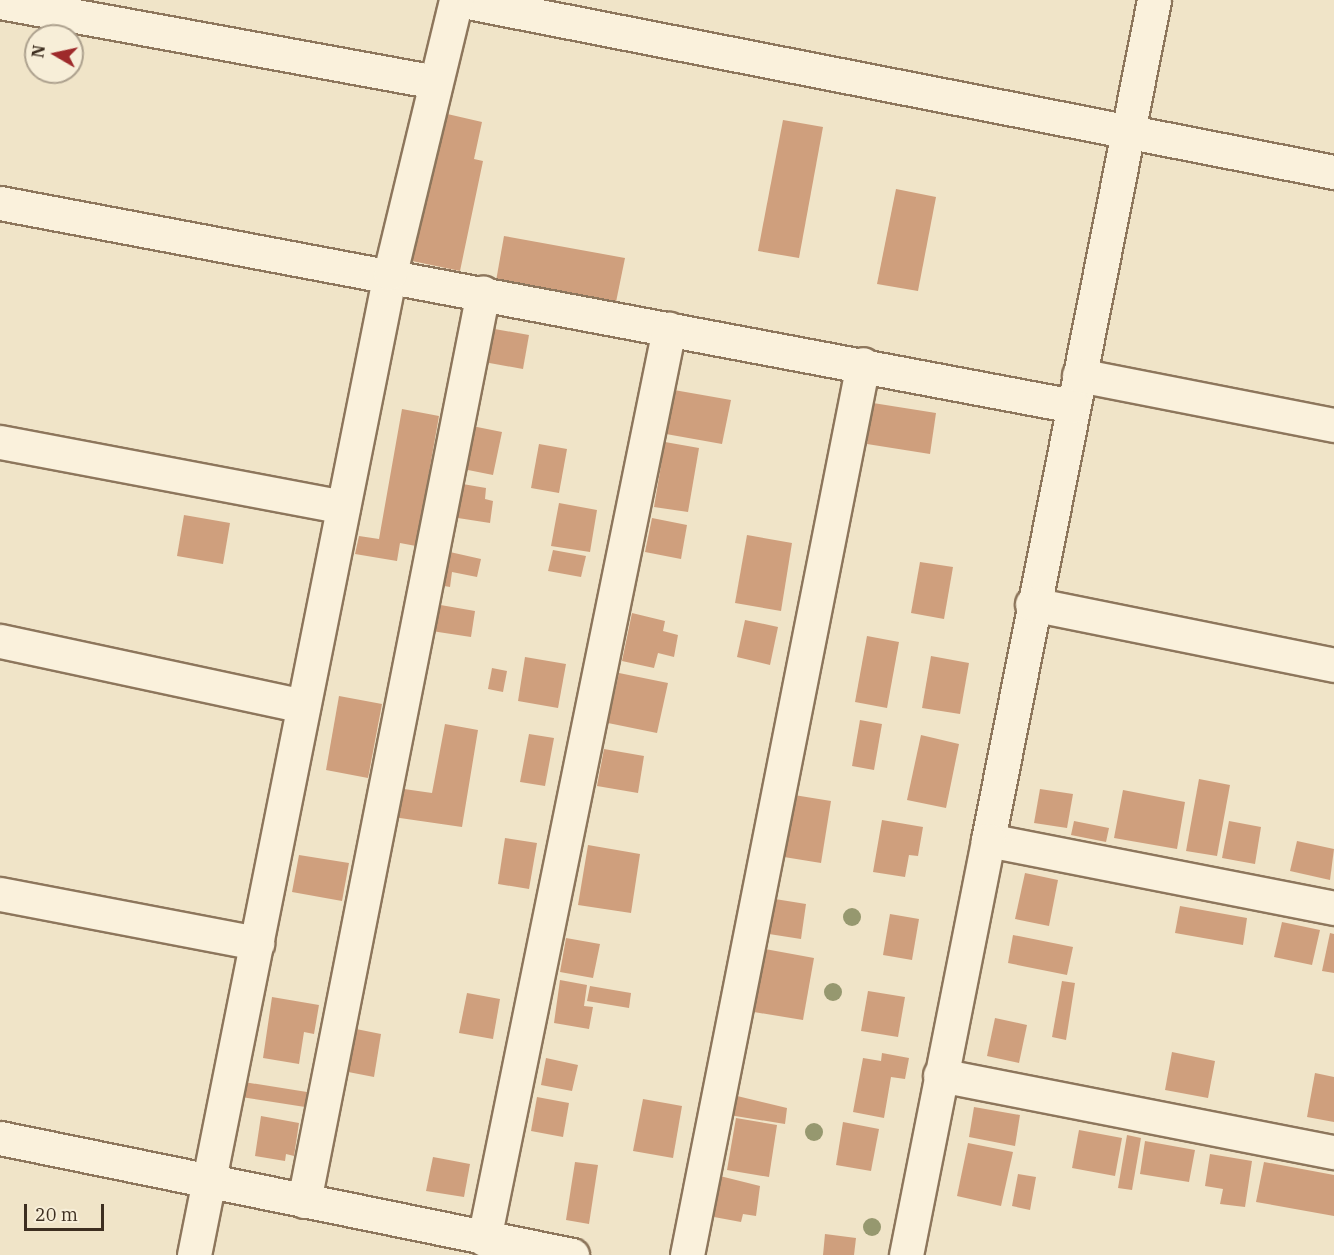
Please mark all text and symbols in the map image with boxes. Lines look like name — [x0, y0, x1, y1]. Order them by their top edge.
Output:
north arrow — [24, 24, 84, 84]
text: N — [27, 44, 49, 59]
scale bar — [27, 1192, 106, 1230]
text: 20 m — [35, 1203, 78, 1226]

